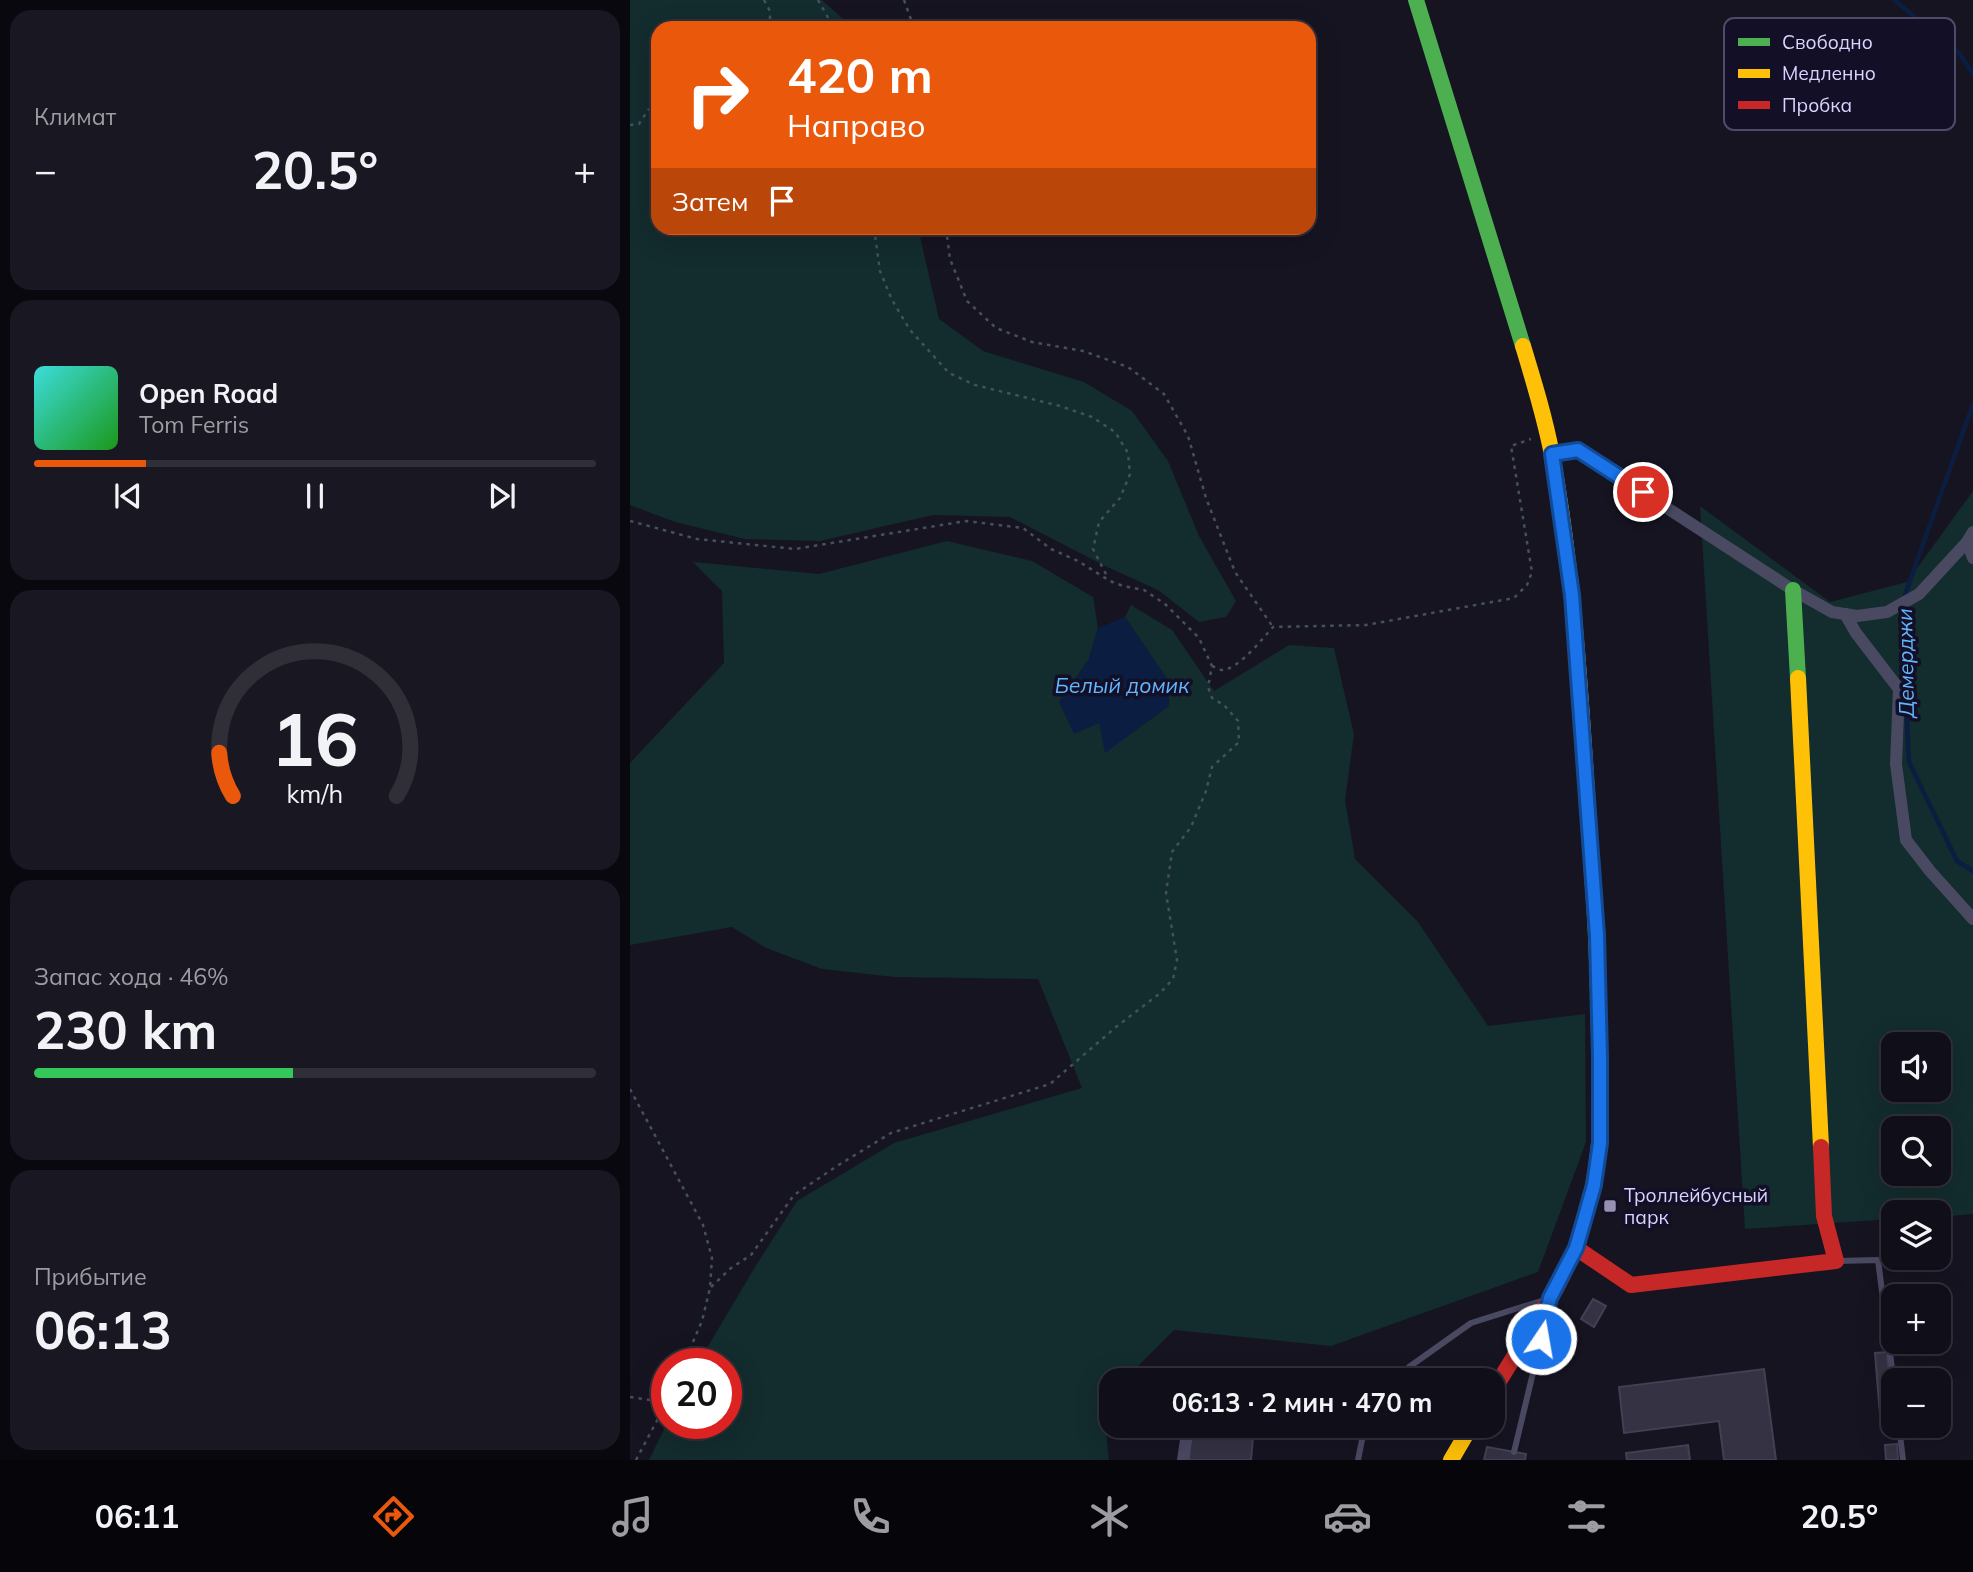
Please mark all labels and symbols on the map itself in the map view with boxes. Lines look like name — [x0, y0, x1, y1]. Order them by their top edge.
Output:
legend — [1724, 18, 1955, 130]
text: Свободно — [1782, 30, 1873, 54]
text: Медленно — [1782, 61, 1876, 85]
text: Пробка — [1782, 93, 1852, 117]
pin — [1613, 462, 1673, 522]
water label: Демерджи — [1891, 608, 1919, 720]
water label: Белый домик — [1055, 672, 1190, 698]
place label: Троллейбусный парк — [1624, 1183, 1768, 1229]
marker: Троллейбусный парк — [1602, 1198, 1618, 1214]
position arrow — [1504, 1302, 1578, 1376]
speed limit sign: 20 — [651, 1348, 742, 1439]

